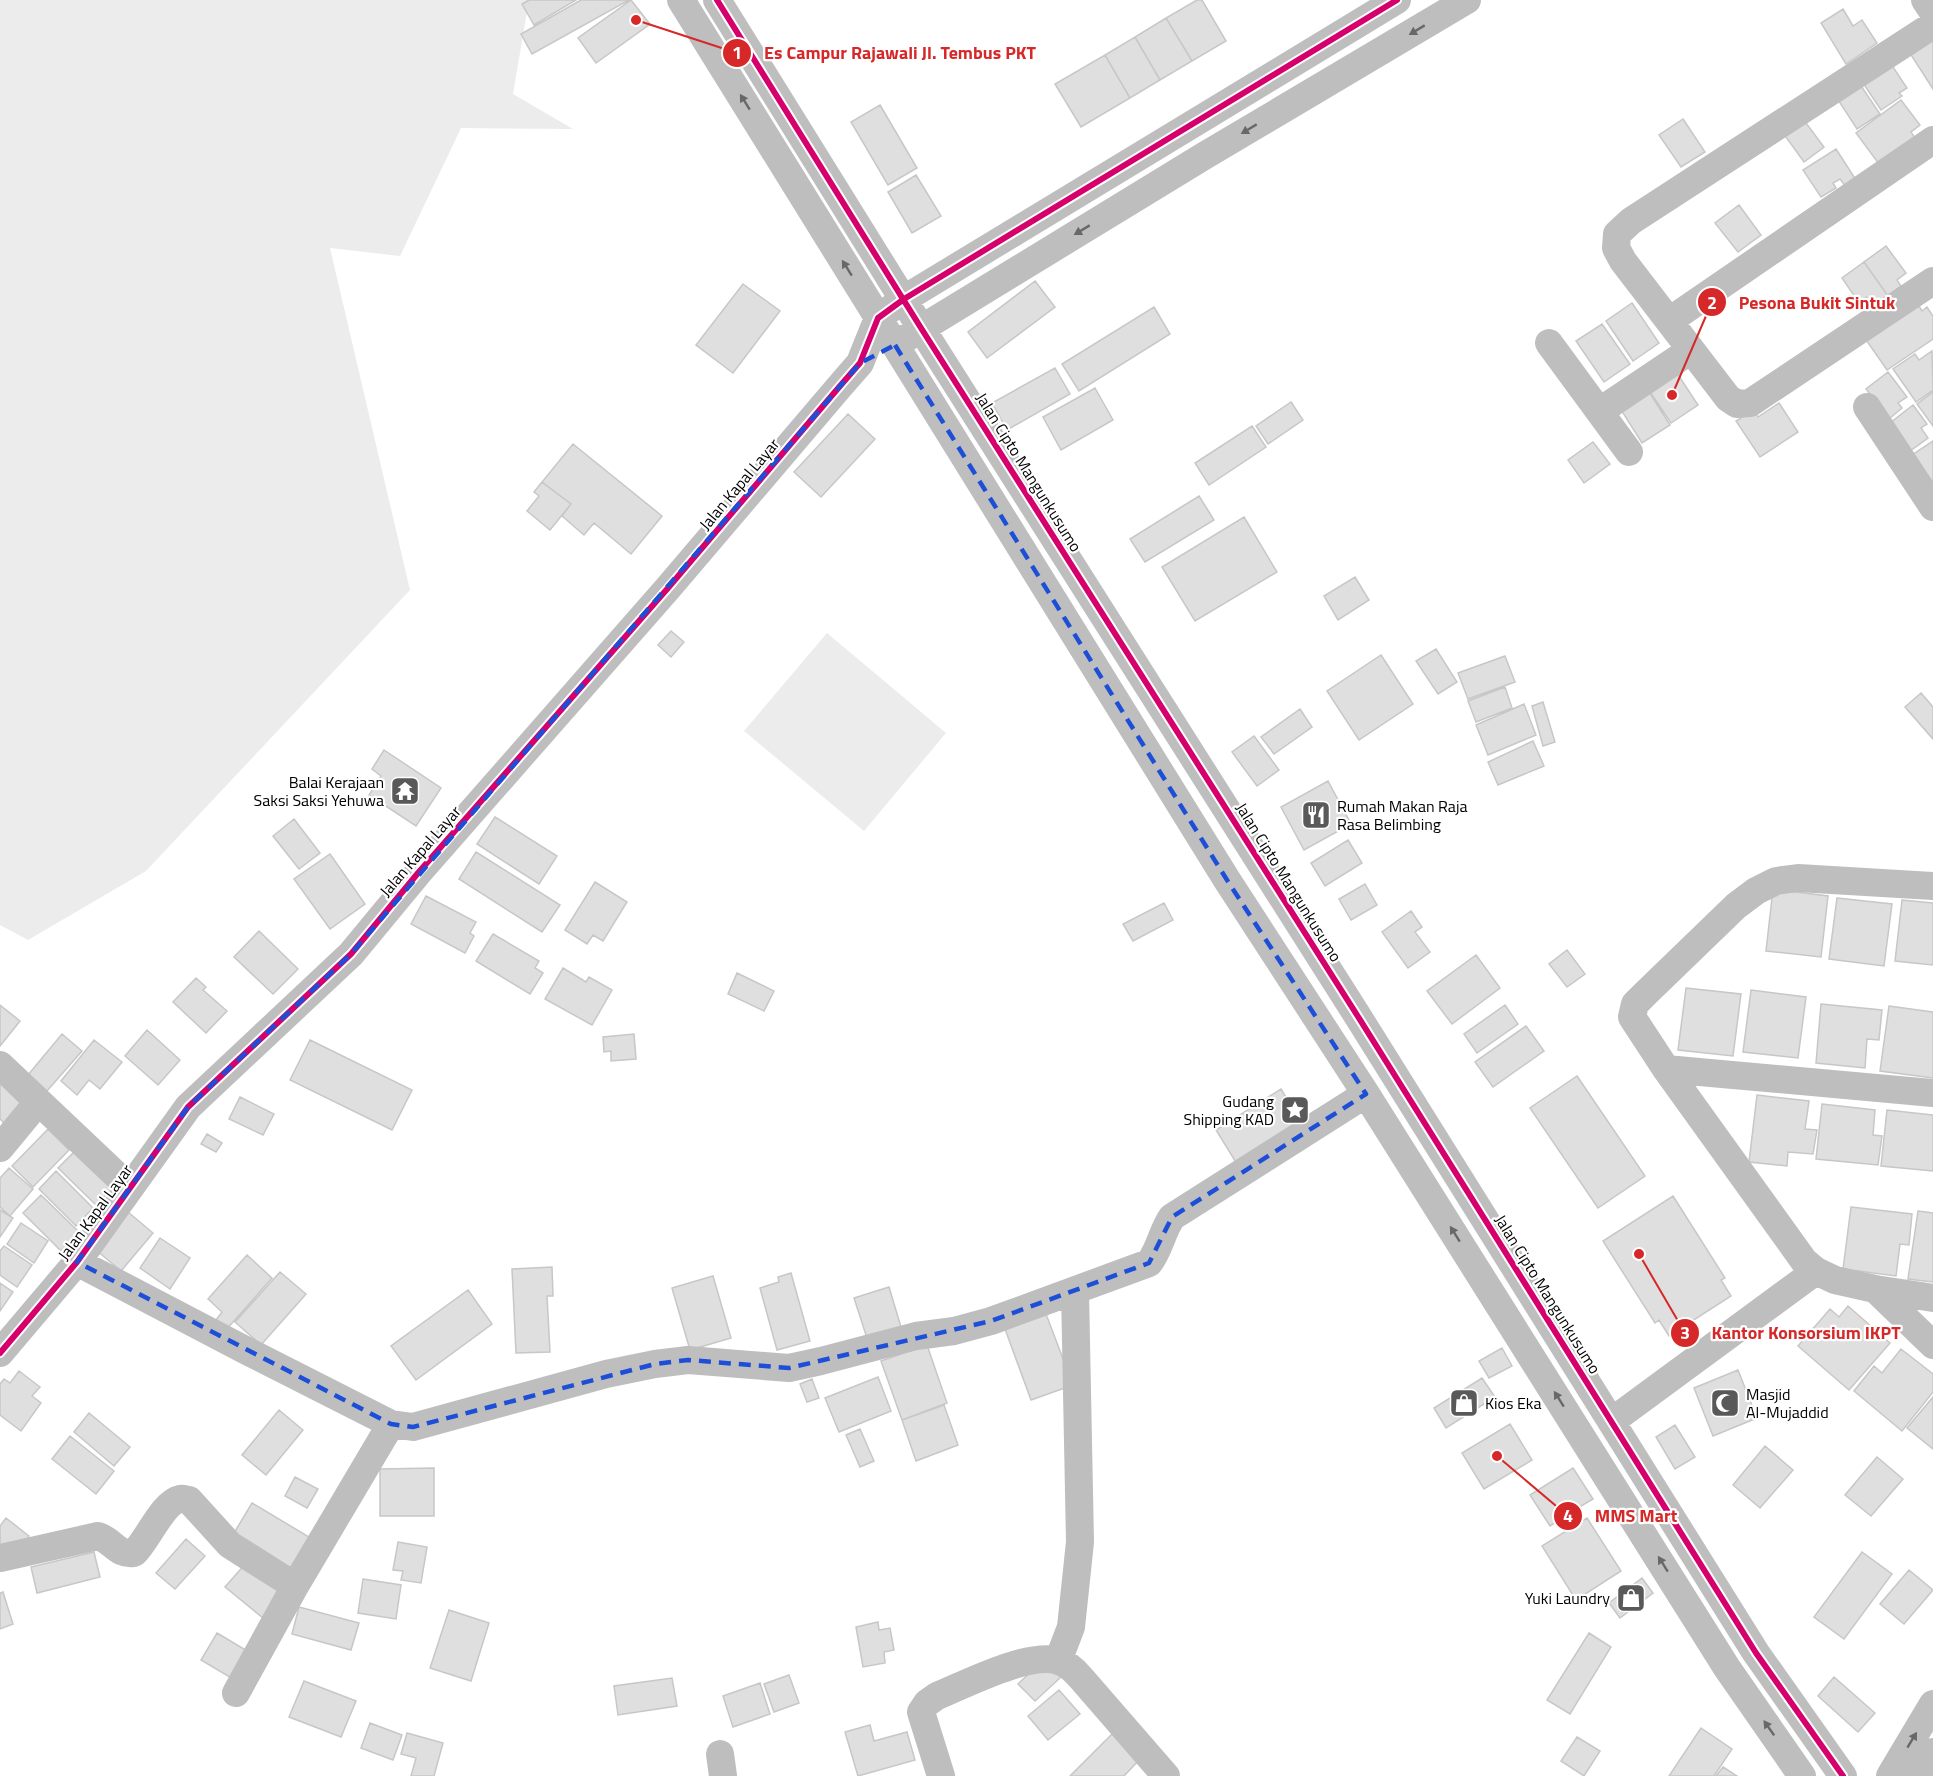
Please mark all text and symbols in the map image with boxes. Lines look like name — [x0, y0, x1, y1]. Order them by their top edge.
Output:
one-way arrow — [1409, 24, 1425, 35]
callout: Es Campur Rajawali Jl. Tembus PKT — [722, 35, 1048, 71]
text: 1 — [732, 39, 742, 66]
text: Es Campur Rajawali Jl. Tembus PKT — [764, 39, 1036, 66]
one-way arrow — [739, 94, 750, 110]
one-way arrow — [1241, 124, 1257, 135]
one-way arrow — [1073, 225, 1090, 235]
one-way arrow — [841, 260, 852, 276]
callout: Pesona Bukit Sintuk — [1697, 284, 1907, 320]
text: 2 — [1707, 289, 1717, 316]
text: Pesona Bukit Sintuk — [1739, 289, 1896, 316]
street label: Jalan Cipto Mangunkusumo — [970, 388, 1088, 556]
street label: Jalan Kapal Layar — [693, 432, 785, 535]
place label: Balai Kerajaan Saksi Saksi Yehuwa — [254, 770, 384, 812]
temple icon: Balai Kerajaan Saksi Saksi Yehuwa — [389, 775, 421, 807]
place label: Rumah Makan Raja Rasa Belimbing — [1337, 794, 1467, 836]
street label: Jalan Cipto Mangunkusumo — [1230, 798, 1348, 966]
restaurant icon: Rumah Makan Raja Rasa Belimbing — [1300, 799, 1332, 831]
street label: Jalan Kapal Layar — [374, 800, 467, 902]
place label: Gudang Shipping KAD — [1184, 1089, 1274, 1131]
place icon: Gudang Shipping KAD — [1279, 1094, 1311, 1126]
street label: Jalan Kapal Layar — [52, 1158, 138, 1265]
street label: Jalan Cipto Mangunkusumo — [1489, 1210, 1607, 1378]
one-way arrow — [1450, 1226, 1461, 1242]
callout: Kantor Konsorsium IKPT — [1670, 1315, 1913, 1351]
text: 3 — [1680, 1319, 1690, 1346]
text: Kantor Konsorsium IKPT — [1711, 1319, 1901, 1346]
place label: Masjid Al-Mujaddid — [1746, 1382, 1829, 1424]
shop icon: Kios Eka — [1448, 1387, 1480, 1419]
mosque icon: Masjid Al-Mujaddid — [1709, 1387, 1741, 1419]
place label: Kios Eka — [1485, 1391, 1542, 1415]
one-way arrow — [1554, 1391, 1565, 1407]
callout: MMS Mart — [1553, 1498, 1689, 1534]
text: 4 — [1563, 1502, 1573, 1529]
text: MMS Mart — [1595, 1502, 1678, 1529]
one-way arrow — [1657, 1556, 1668, 1572]
shop icon: Yuki Laundry — [1615, 1582, 1647, 1614]
place label: Yuki Laundry — [1525, 1586, 1610, 1610]
one-way arrow — [1763, 1720, 1775, 1736]
one-way arrow — [1906, 1732, 1917, 1748]

